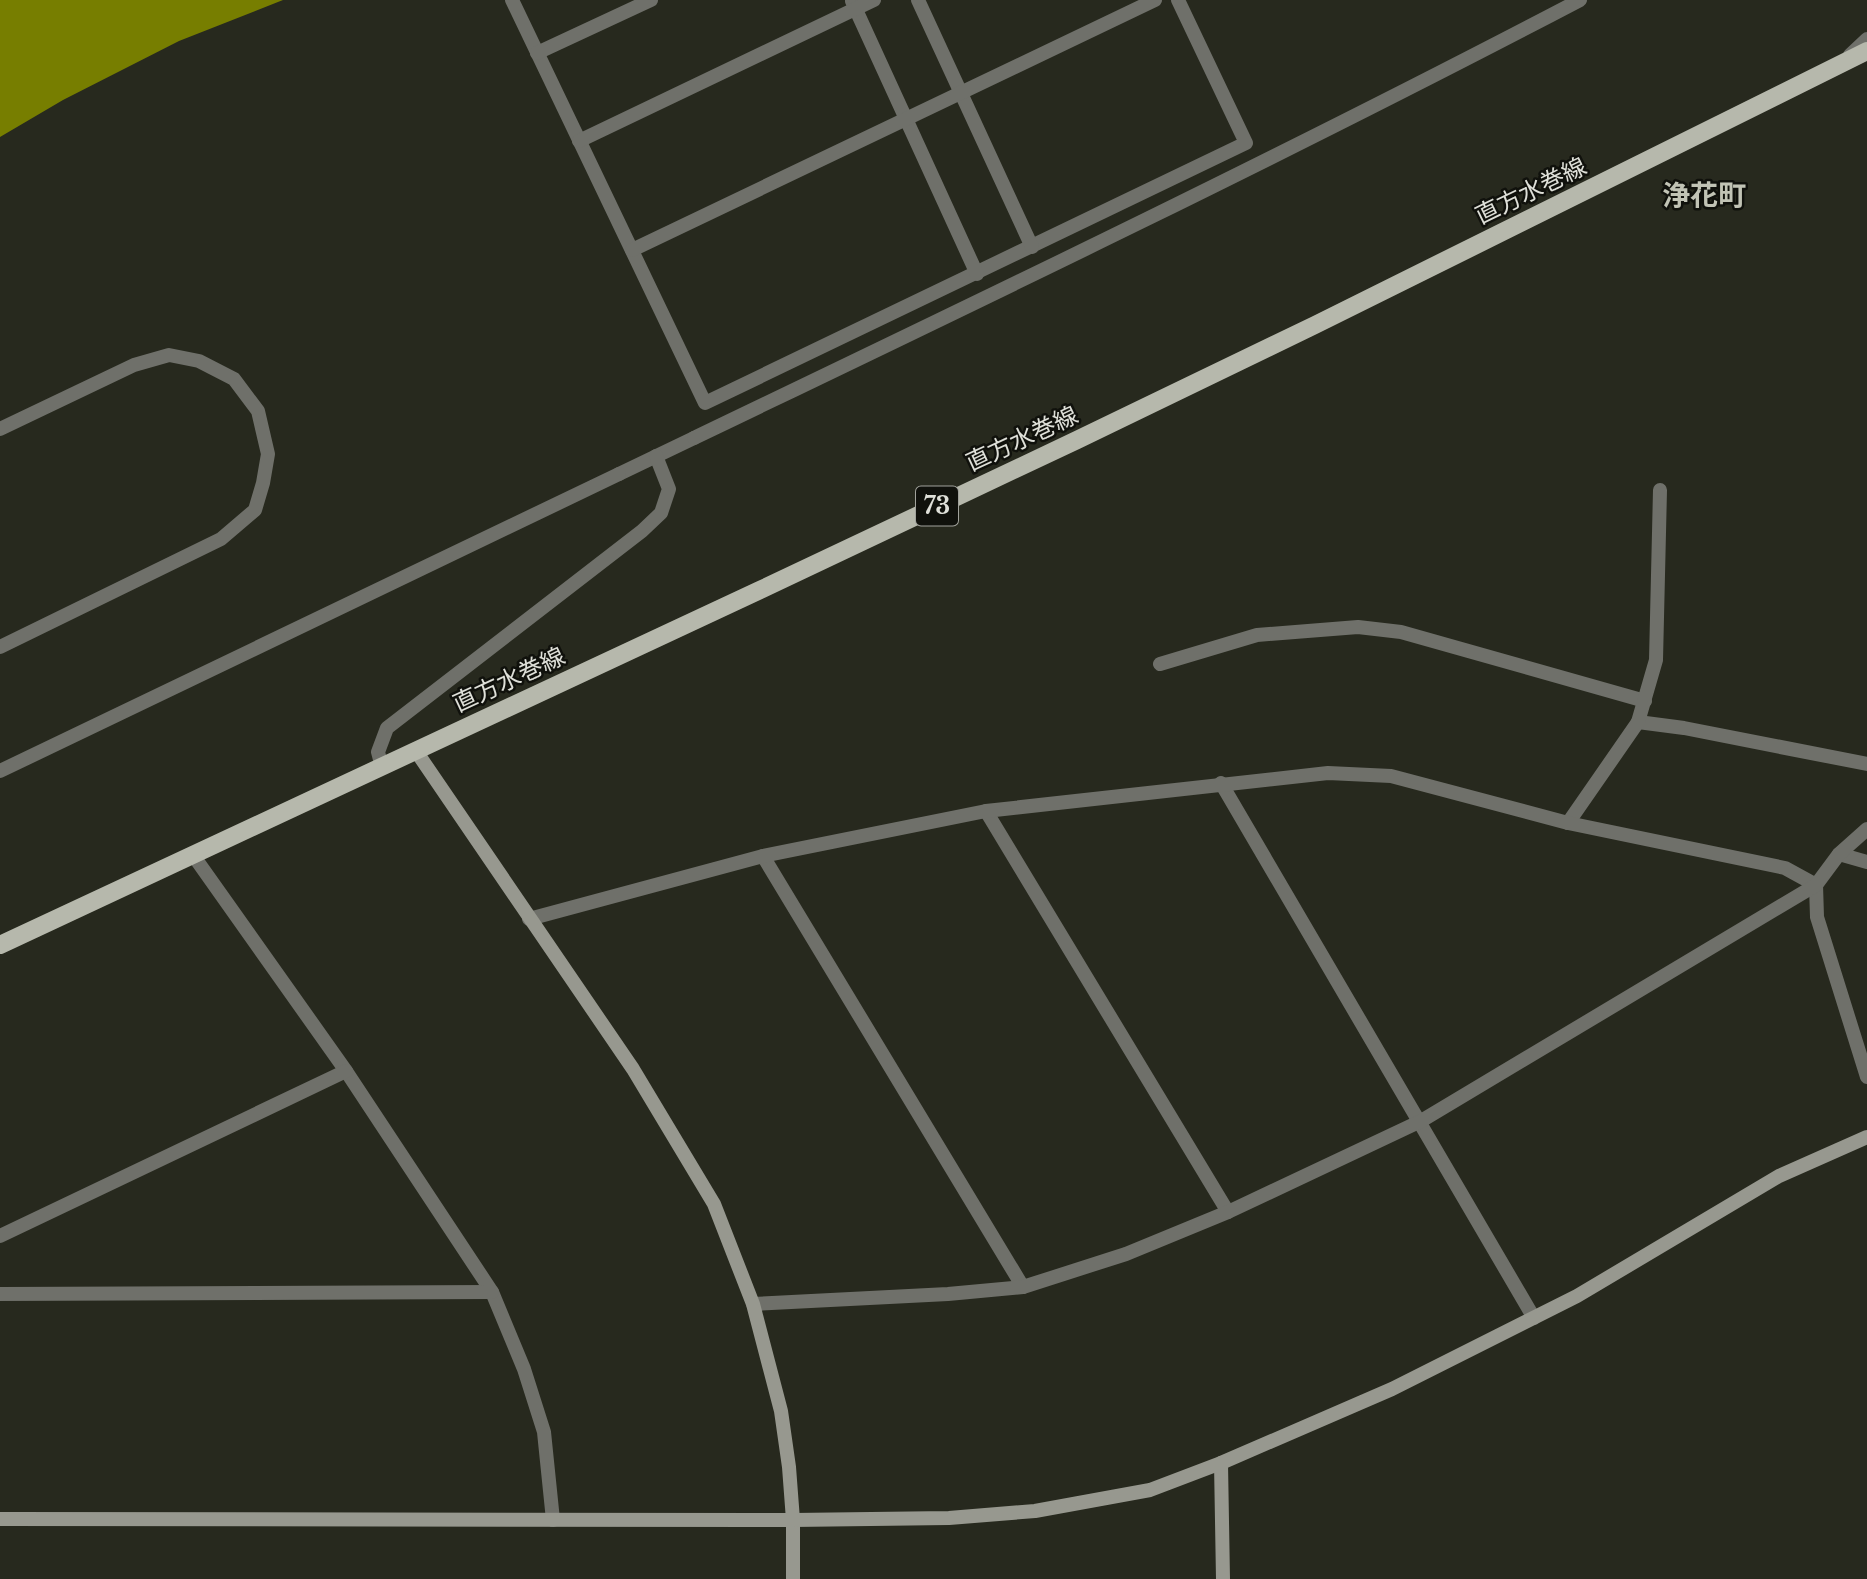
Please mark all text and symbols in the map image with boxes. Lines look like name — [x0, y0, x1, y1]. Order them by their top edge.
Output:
street label: 直方水巻線 — [1470, 151, 1591, 230]
district label: 浄花町 — [1662, 178, 1746, 213]
street label: 直方水巻線 — [961, 400, 1082, 477]
road number: 73 — [916, 486, 958, 526]
street label: 直方水巻線 — [448, 641, 569, 718]

